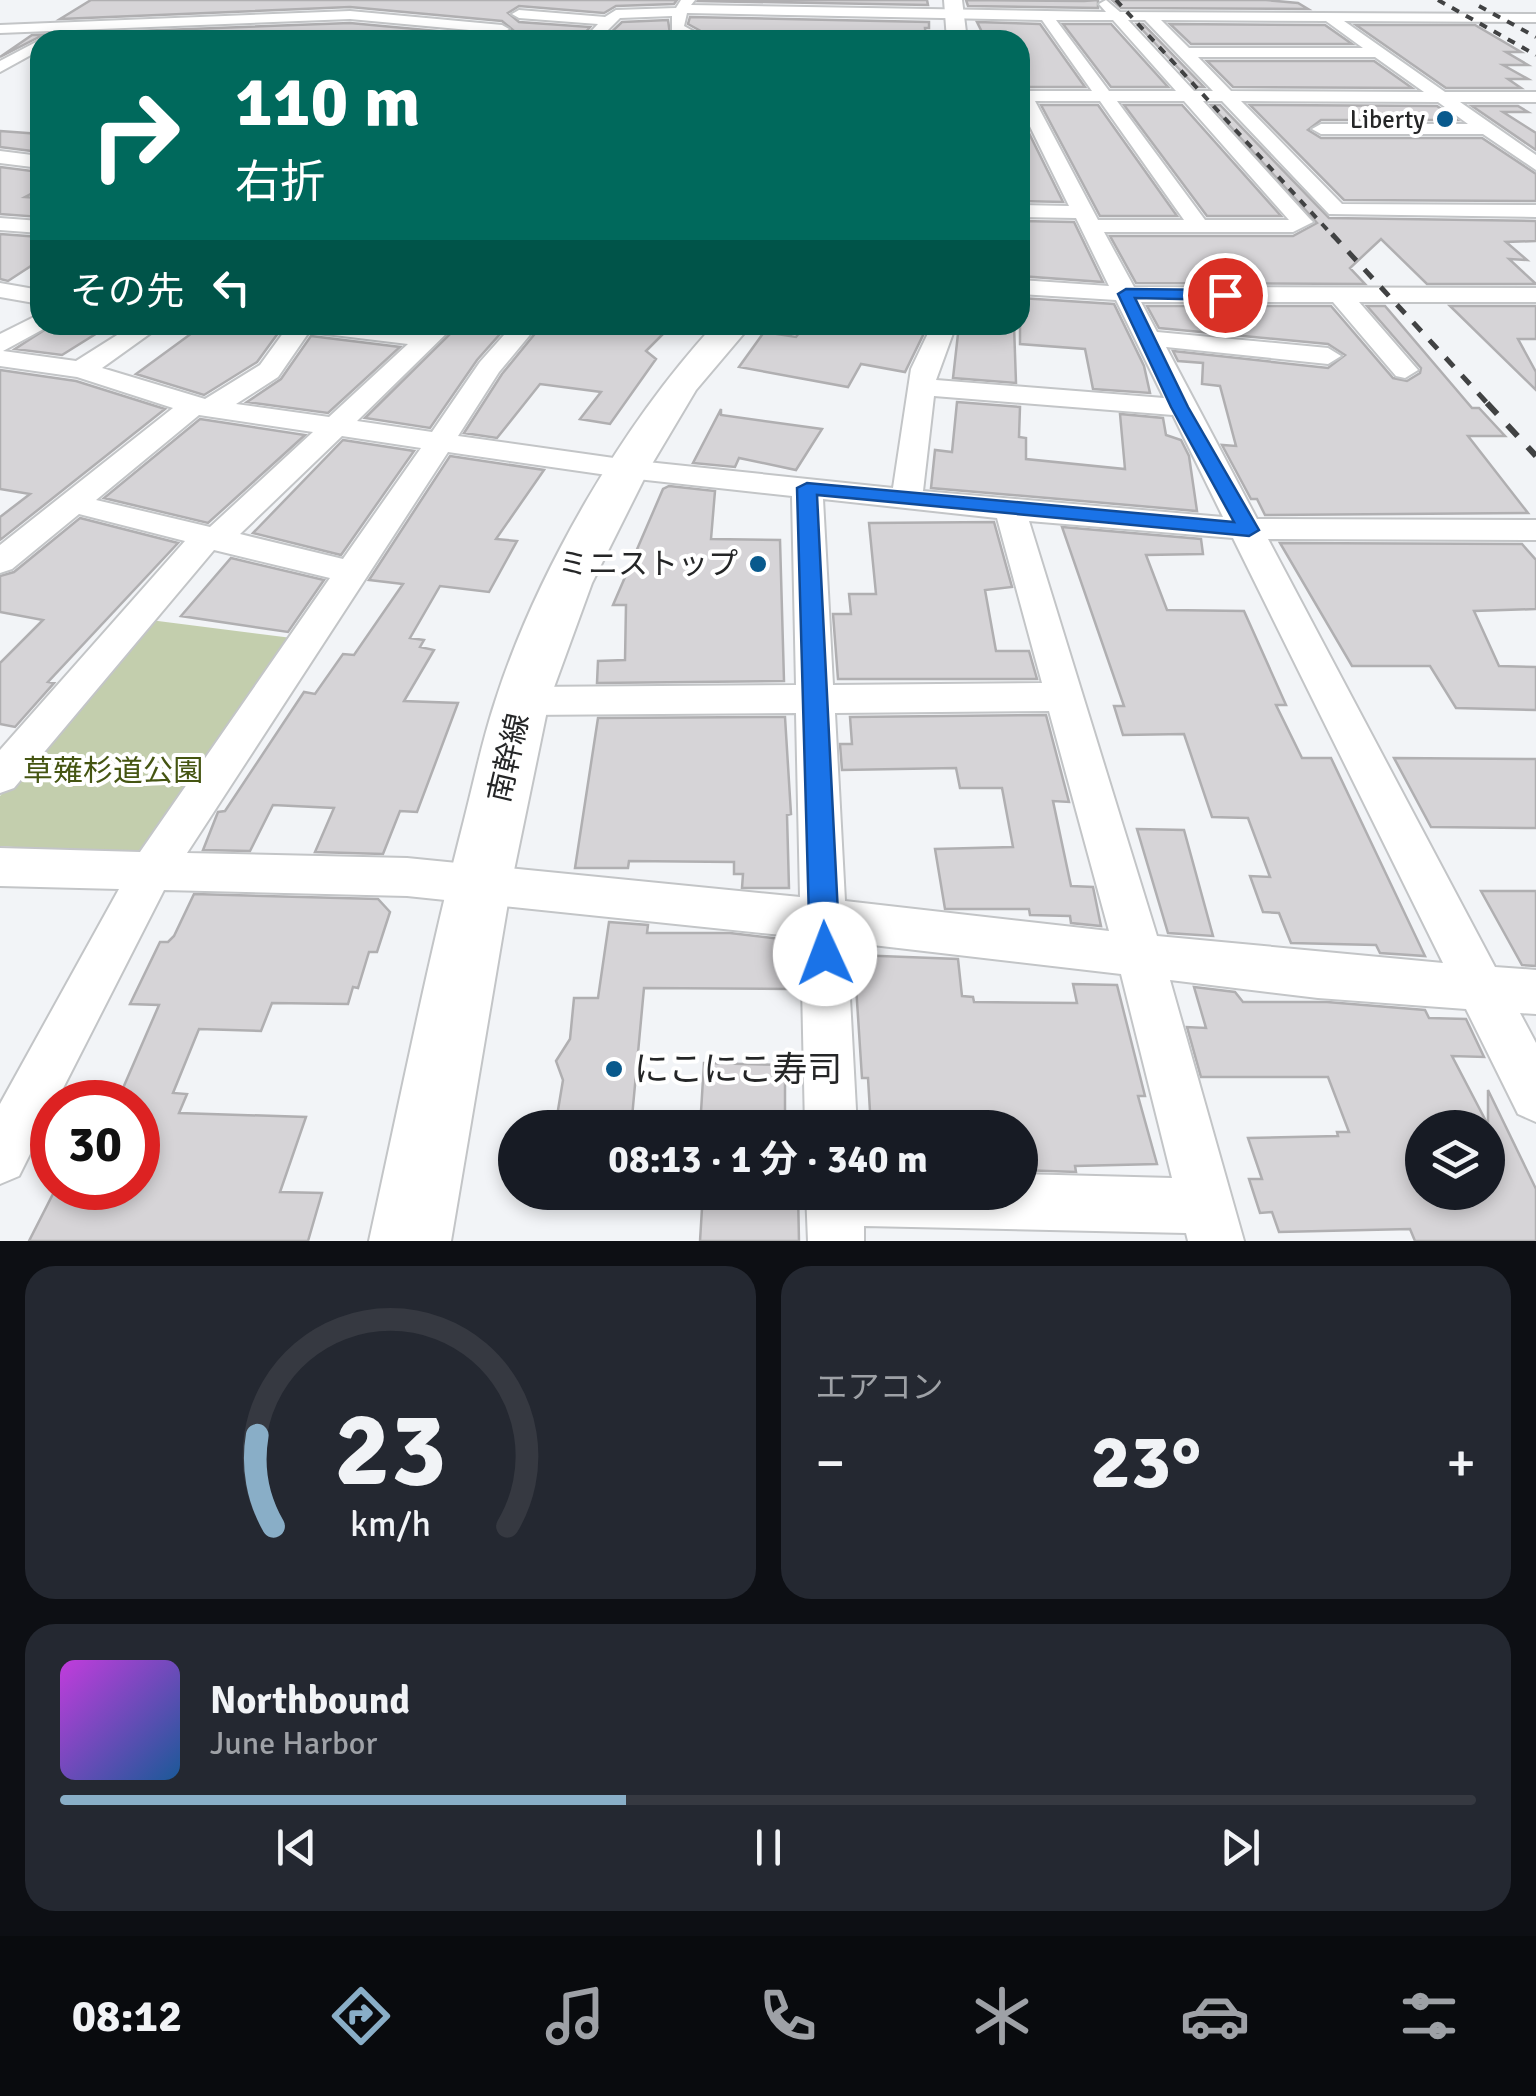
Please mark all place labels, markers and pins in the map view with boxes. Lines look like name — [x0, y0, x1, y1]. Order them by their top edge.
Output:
place label: Liberty — [1350, 104, 1425, 135]
marker: Liberty — [1434, 108, 1456, 130]
pin — [1183, 253, 1268, 338]
place label: ミニストップ — [558, 546, 738, 583]
marker: ミニストップ — [747, 553, 769, 575]
place label: にこにこ寿司 — [634, 1048, 843, 1091]
marker: にこにこ寿司 — [603, 1058, 625, 1080]

